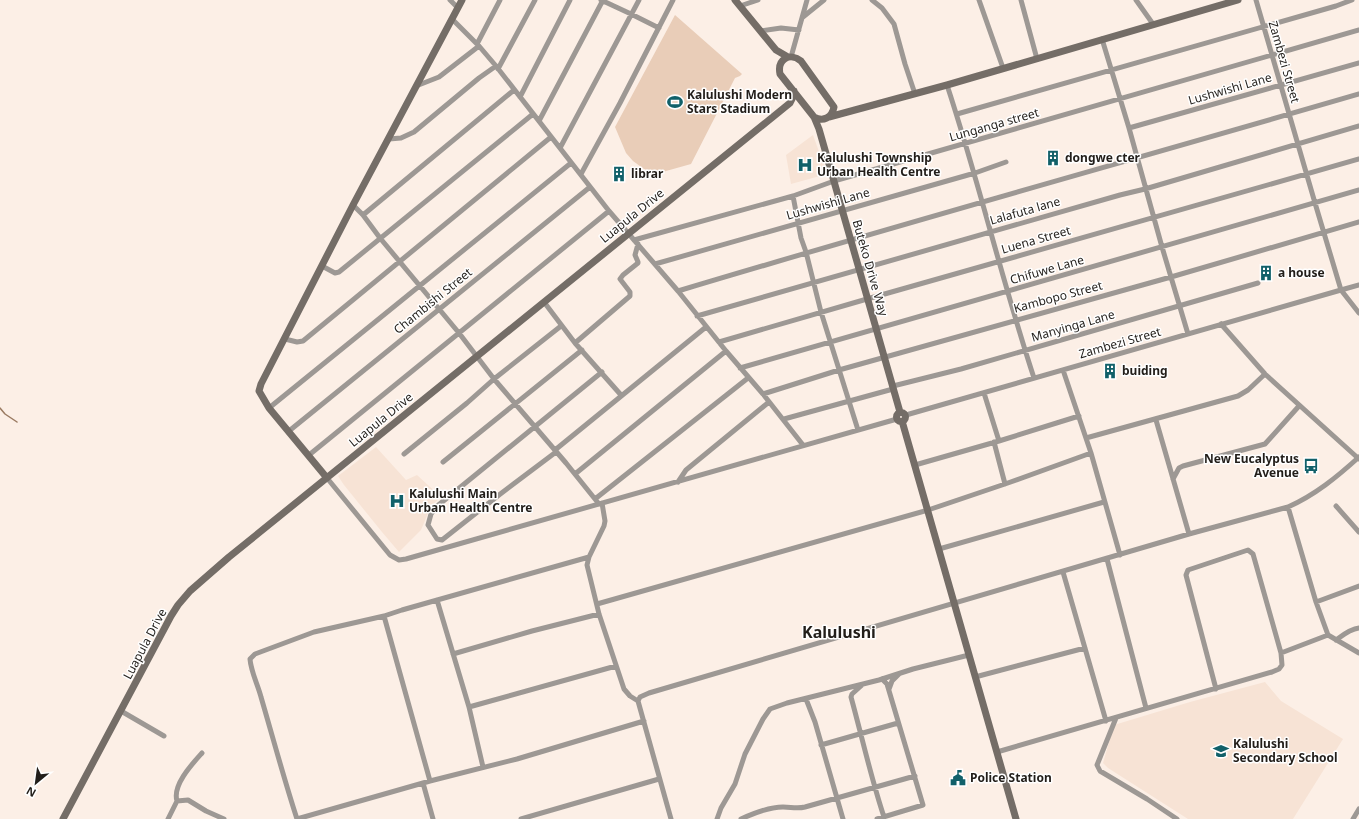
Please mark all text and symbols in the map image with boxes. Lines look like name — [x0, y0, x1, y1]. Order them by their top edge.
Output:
street label: Zambezi Street — [1265, 19, 1304, 105]
street label: Lushwishi Lane — [1186, 68, 1274, 109]
place label: Kalulushi Modern Stars Stadium — [687, 86, 792, 117]
sports icon: Kalulushi Modern Stars Stadium — [666, 93, 684, 111]
street label: Lunganga street — [947, 103, 1041, 145]
place label: Kalulushi Township Urban Health Centre — [817, 149, 941, 180]
building icon: dongwe cter — [1044, 149, 1062, 167]
place label: dongwe cter — [1065, 149, 1141, 166]
hospital icon: Kalulushi Township Urban Health Centre — [796, 156, 814, 174]
building icon: librar — [610, 165, 628, 183]
place label: librar — [631, 165, 664, 182]
street label: Lushwishi Lane — [784, 183, 872, 224]
street label: Luapula Drive — [596, 184, 667, 247]
street label: Lalafuta lane — [988, 192, 1062, 229]
street label: Buteko Drive Way — [849, 218, 893, 319]
street label: Luena Street — [999, 221, 1073, 258]
street label: Chifuwe Lane — [1008, 251, 1086, 288]
street label: Chambishi Street — [390, 263, 476, 338]
building icon: a house — [1257, 264, 1275, 282]
place label: a house — [1278, 264, 1325, 281]
street label: Kambopo Street — [1012, 276, 1105, 317]
street label: Manyinga Lane — [1029, 305, 1117, 346]
street label: Zambezi Street — [1077, 323, 1163, 362]
building icon: buiding — [1101, 362, 1119, 380]
place label: buiding — [1122, 362, 1168, 379]
street label: Luapula Drive — [345, 388, 416, 451]
place label: New Eucalyptus Avenue — [1204, 450, 1299, 481]
bus stop icon: New Eucalyptus Avenue — [1302, 457, 1320, 475]
place label: Kalulushi Main Urban Health Centre — [409, 485, 533, 516]
hospital icon: Kalulushi Main Urban Health Centre — [388, 492, 406, 510]
street label: Luapula Drive — [119, 605, 170, 682]
district label: Kalulushi — [802, 621, 876, 643]
place label: Kalulushi Secondary School — [1233, 735, 1338, 766]
school or university icon: Kalulushi Secondary School — [1212, 742, 1230, 760]
north arrow — [16, 763, 56, 803]
public building icon: Police Station — [949, 769, 967, 787]
place label: Police Station — [970, 769, 1052, 786]
text: N — [23, 783, 38, 801]

